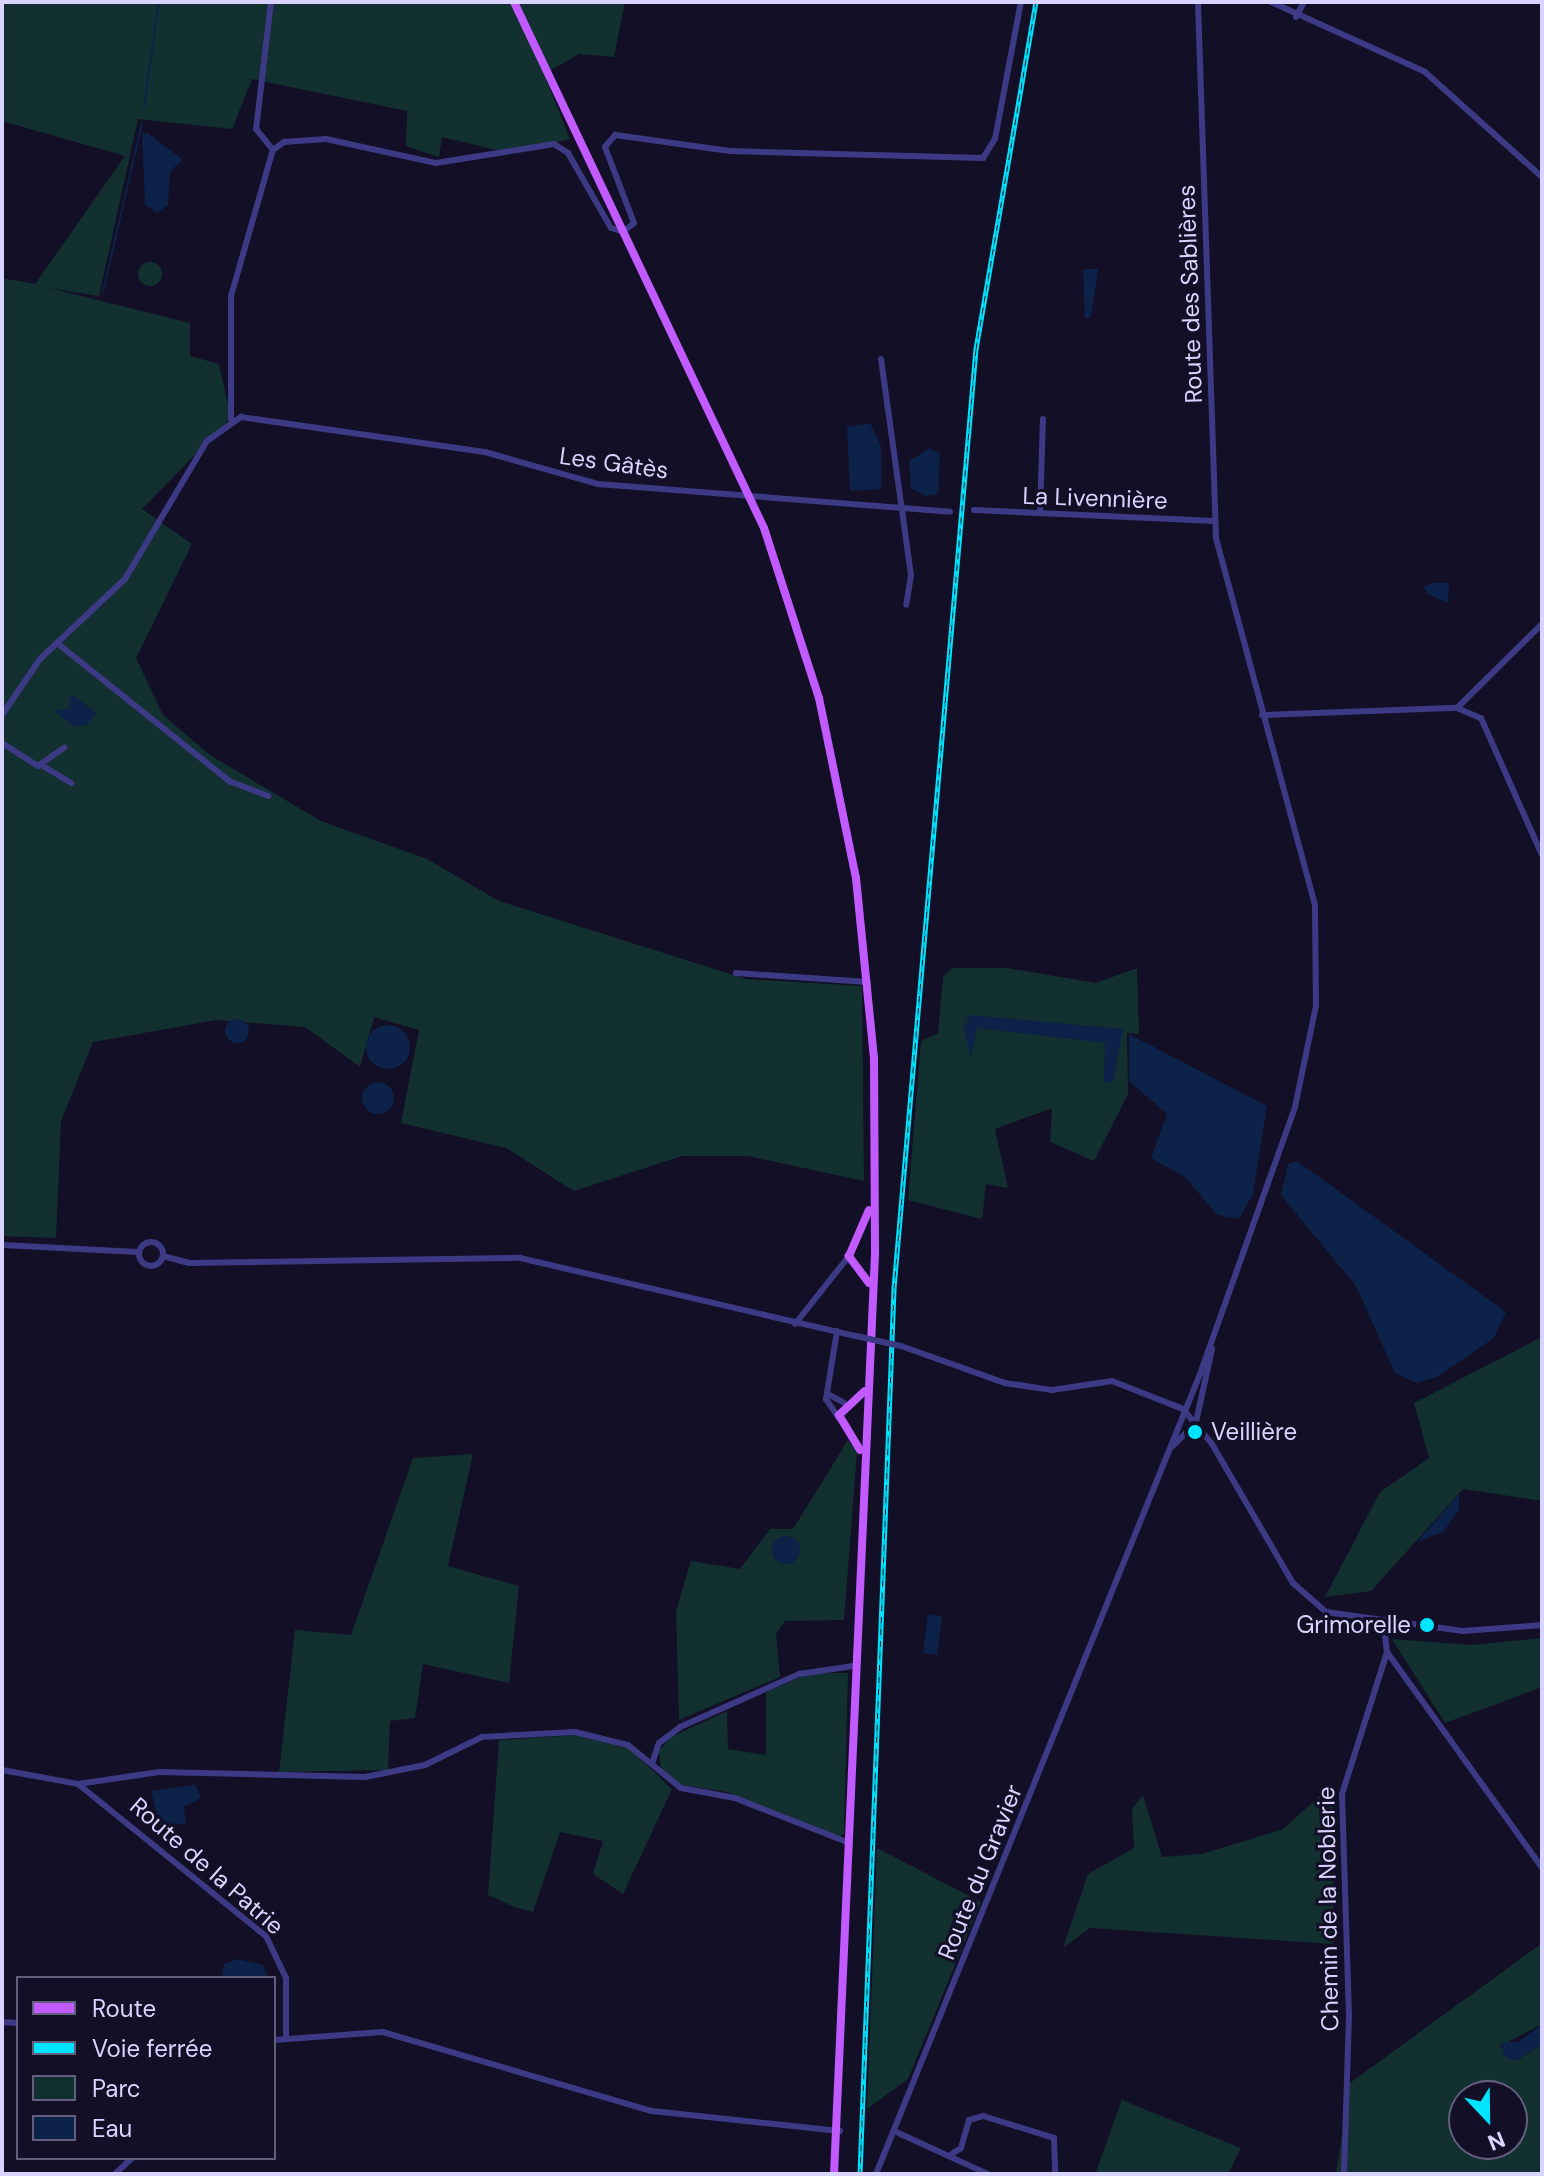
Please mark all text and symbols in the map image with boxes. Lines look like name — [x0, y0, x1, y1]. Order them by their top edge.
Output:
street label: Route des Sablières — [1172, 184, 1208, 404]
street label: Les Gâtès — [558, 441, 670, 485]
street label: La Livennière — [1022, 481, 1168, 515]
place label: Veillière — [1211, 1418, 1297, 1446]
marker: Veillière — [1186, 1423, 1204, 1441]
place label: Grimorelle — [1296, 1611, 1411, 1639]
marker: Grimorelle — [1418, 1616, 1436, 1634]
street label: Route du Gravier — [932, 1780, 1028, 1964]
street label: Chemin de la Noblerie — [1311, 1786, 1345, 2032]
street label: Route de la Patrie — [124, 1791, 290, 1941]
legend — [16, 1976, 276, 2160]
text: Route — [92, 1993, 156, 2024]
text: Voie ferrée — [92, 2033, 212, 2064]
text: Parc — [92, 2073, 141, 2104]
north arrow — [1448, 2080, 1528, 2160]
text: Eau — [92, 2113, 132, 2144]
text: N — [1484, 2124, 1509, 2157]

